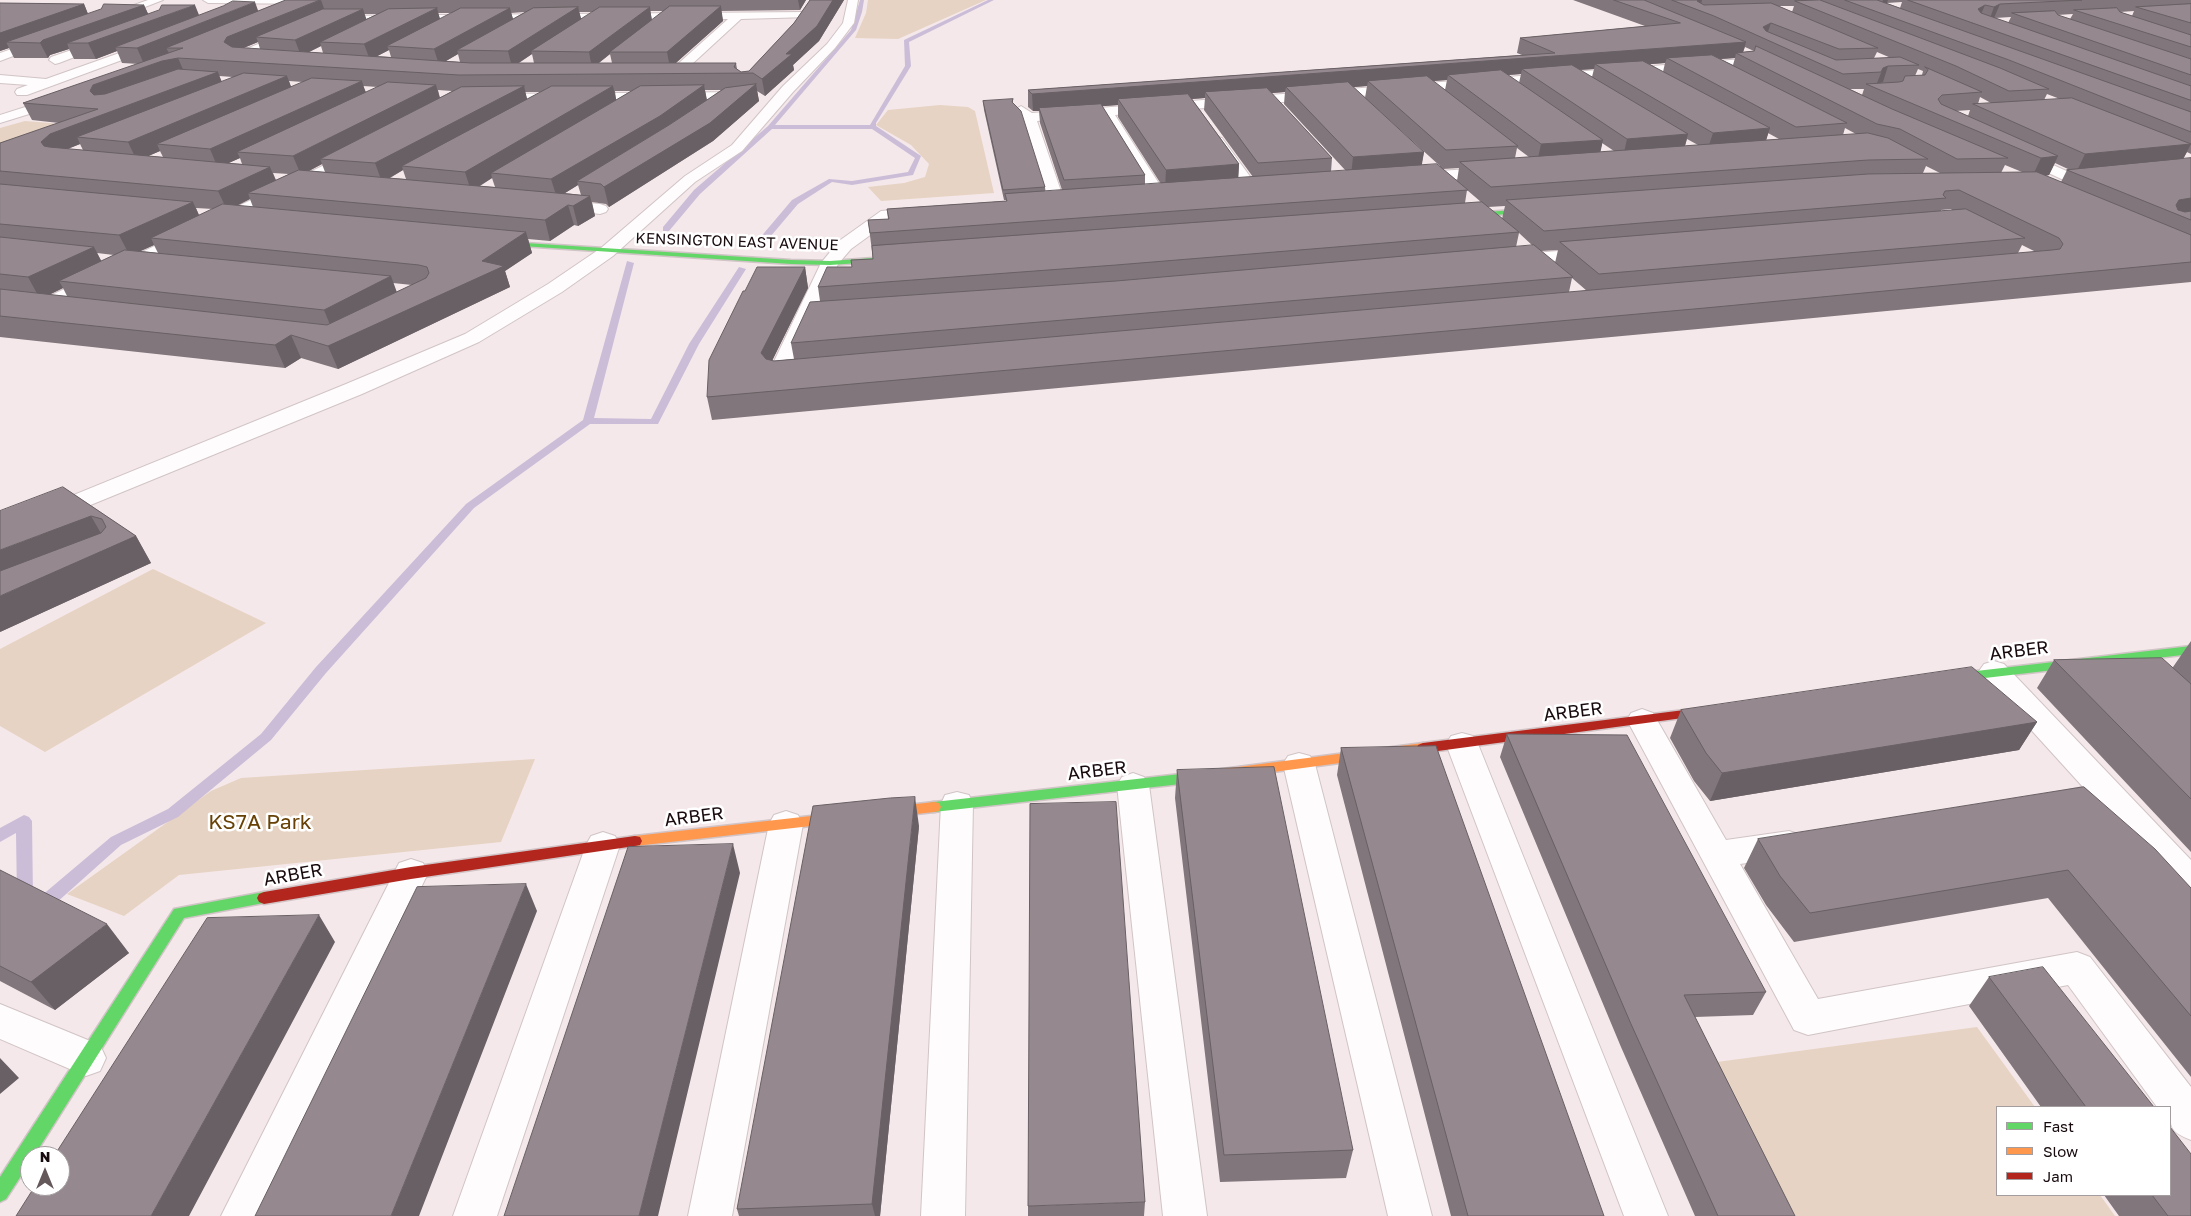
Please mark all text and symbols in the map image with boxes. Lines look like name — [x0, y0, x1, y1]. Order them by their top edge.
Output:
street label: KENSINGTON EAST AVENUE — [635, 229, 839, 255]
street label: ARBER — [1988, 637, 2050, 665]
street label: ARBER — [1542, 698, 1604, 726]
street label: ARBER — [1066, 757, 1128, 785]
street label: ARBER — [663, 803, 725, 831]
park label: KS7A Park — [208, 809, 312, 835]
street label: ARBER — [262, 859, 324, 891]
legend — [1996, 1106, 2171, 1196]
text: Fast — [2043, 1117, 2074, 1135]
text: Slow — [2043, 1142, 2078, 1160]
north arrow — [20, 1146, 70, 1196]
text: N — [40, 1148, 50, 1165]
text: Jam — [2043, 1167, 2073, 1185]

